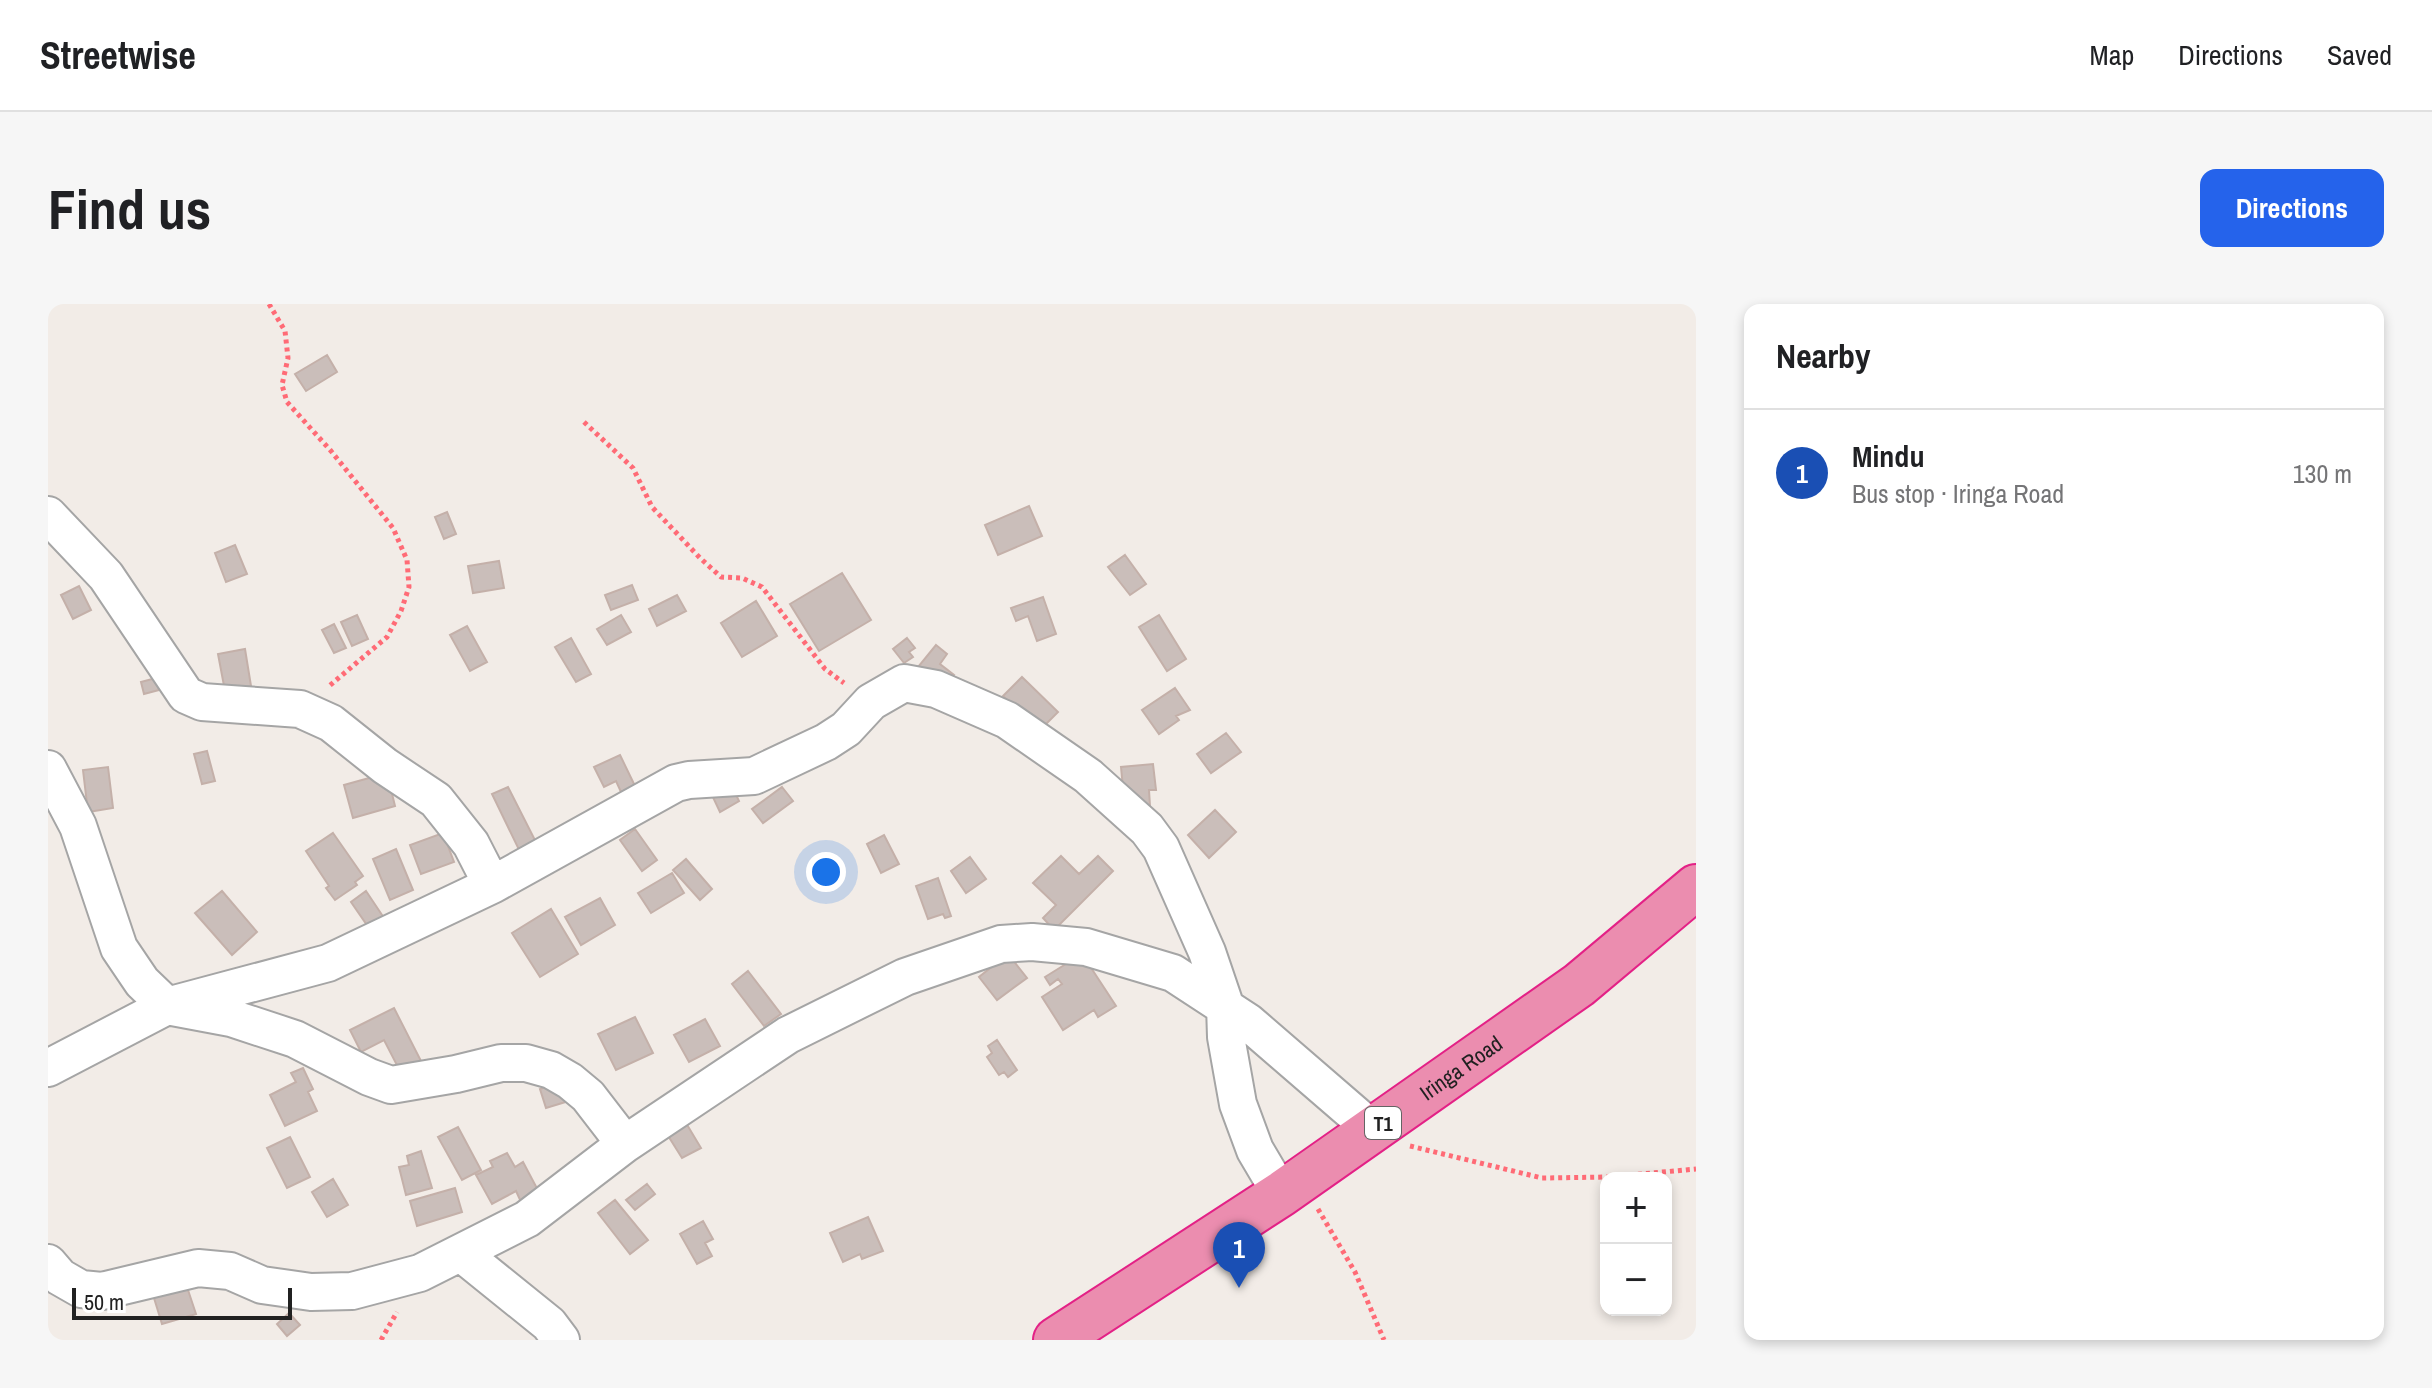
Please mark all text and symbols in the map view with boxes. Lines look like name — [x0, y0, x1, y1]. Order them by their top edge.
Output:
text: Streetwise — [40, 30, 196, 81]
text: Map — [2090, 36, 2134, 74]
text: Directions — [2178, 36, 2283, 74]
text: Saved — [2327, 36, 2392, 74]
button: Directions — [2200, 169, 2384, 247]
text: Find us — [48, 171, 211, 246]
text: Nearby — [1776, 333, 1871, 379]
text: Mindu — [1852, 436, 1924, 476]
text: 1 — [1796, 456, 1808, 491]
text: 130 m — [2293, 456, 2352, 491]
text: Bus stop · Iringa Road — [1852, 476, 2064, 511]
your location — [806, 852, 846, 892]
street label: Iringa Road — [1414, 1028, 1508, 1107]
road number: T1 — [1365, 1107, 1401, 1139]
map controls — [1600, 1172, 1672, 1316]
button: + — [1600, 1172, 1672, 1244]
pin: 1 — [1213, 1222, 1265, 1288]
button: − — [1600, 1244, 1672, 1316]
scale bar — [72, 1284, 292, 1320]
text: 50 m — [84, 1287, 124, 1317]

